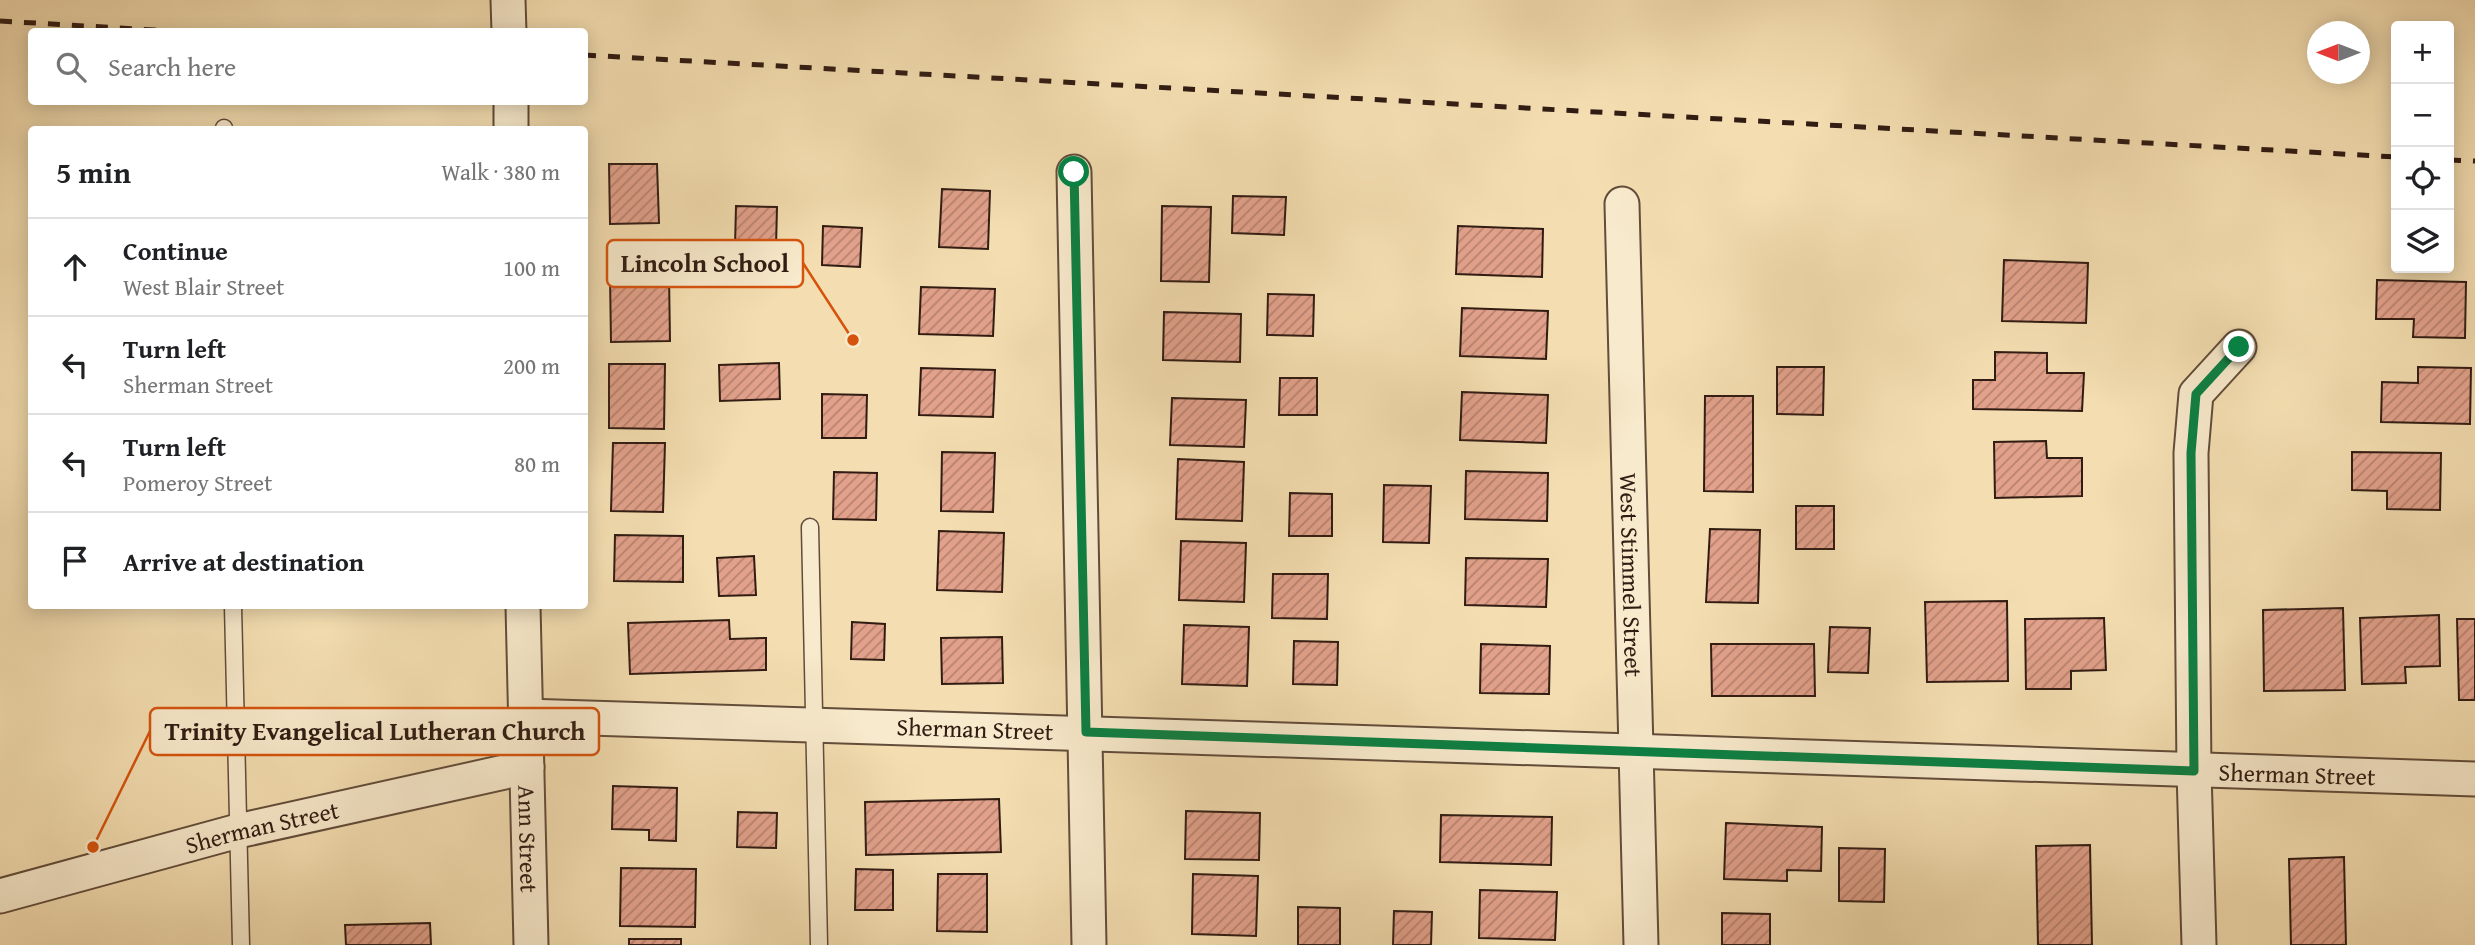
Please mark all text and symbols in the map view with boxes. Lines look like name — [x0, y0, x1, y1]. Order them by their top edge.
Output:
north arrow — [2307, 21, 2370, 84]
map controls — [2391, 21, 2454, 273]
button: + — [2391, 21, 2454, 84]
search box — [28, 28, 588, 105]
text: Search here — [108, 47, 236, 86]
icon: search — [52, 48, 90, 86]
button: − — [2391, 84, 2454, 147]
button: locate — [2391, 147, 2454, 210]
text: 5 min — [56, 150, 131, 194]
text: Walk · 380 m — [441, 155, 560, 188]
route start — [1058, 156, 1089, 187]
button: layers — [2391, 210, 2454, 273]
text: Continue — [123, 231, 228, 270]
callout: Lincoln School — [607, 240, 803, 287]
text: Lincoln School — [621, 243, 789, 282]
icon: ahead — [56, 248, 94, 286]
text: 100 m — [503, 251, 560, 284]
text: West Blair Street — [123, 270, 284, 303]
text: Turn left — [123, 329, 226, 368]
route end — [2223, 331, 2254, 362]
icon: left — [56, 346, 94, 384]
text: 200 m — [503, 349, 560, 382]
text: Sherman Street — [123, 368, 273, 401]
text: Turn left — [123, 427, 226, 466]
icon: left — [56, 444, 94, 482]
text: 80 m — [514, 447, 560, 480]
text: Pomeroy Street — [123, 466, 272, 499]
street label: West Stimmel Street — [1611, 472, 1652, 678]
icon: arrive — [56, 542, 94, 580]
text: Arrive at destination — [123, 542, 364, 581]
callout: Trinity Evangelical Lutheran Church — [150, 708, 599, 755]
street label: Sherman Street — [896, 709, 1054, 748]
text: Trinity Evangelical Lutheran Church — [165, 711, 586, 750]
street label: Sherman Street — [2218, 754, 2376, 794]
street label: Ann Street — [510, 785, 547, 894]
street label: Sherman Street — [181, 792, 343, 862]

